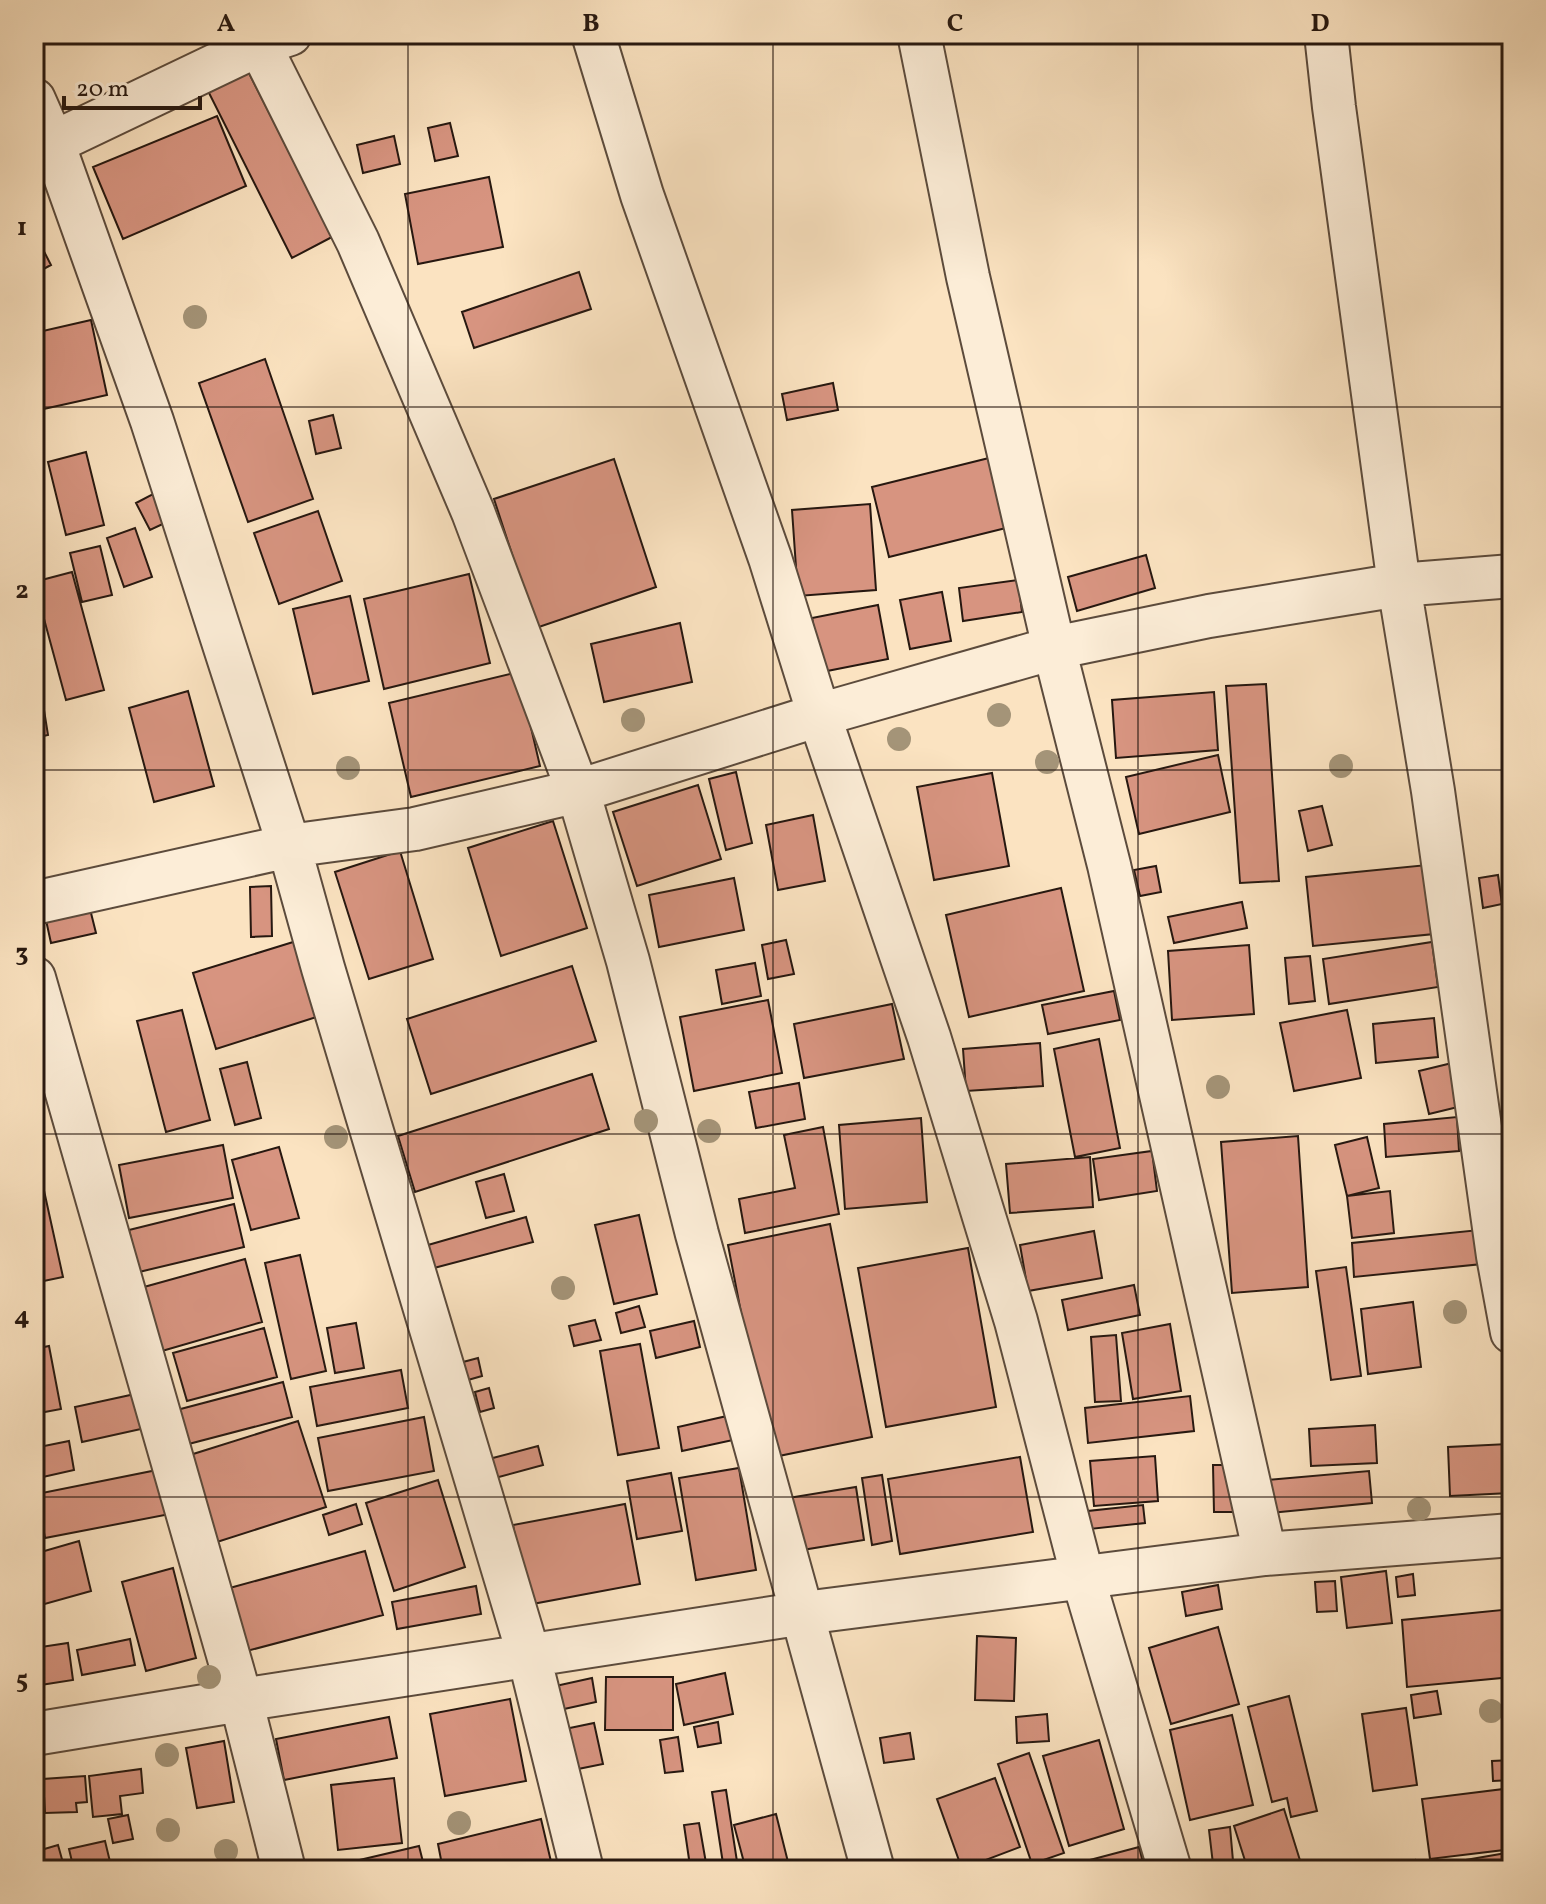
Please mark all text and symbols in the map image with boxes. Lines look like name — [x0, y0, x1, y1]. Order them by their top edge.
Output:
text: A — [217, 6, 236, 42]
text: B — [582, 6, 600, 42]
text: C — [947, 6, 963, 42]
text: D — [1310, 6, 1330, 42]
scale bar — [64, 60, 200, 110]
text: 20 m — [76, 73, 129, 107]
text: 1 — [17, 210, 27, 246]
text: 2 — [15, 573, 29, 609]
text: 3 — [15, 936, 29, 972]
text: 4 — [14, 1299, 30, 1335]
text: 5 — [16, 1663, 28, 1699]

